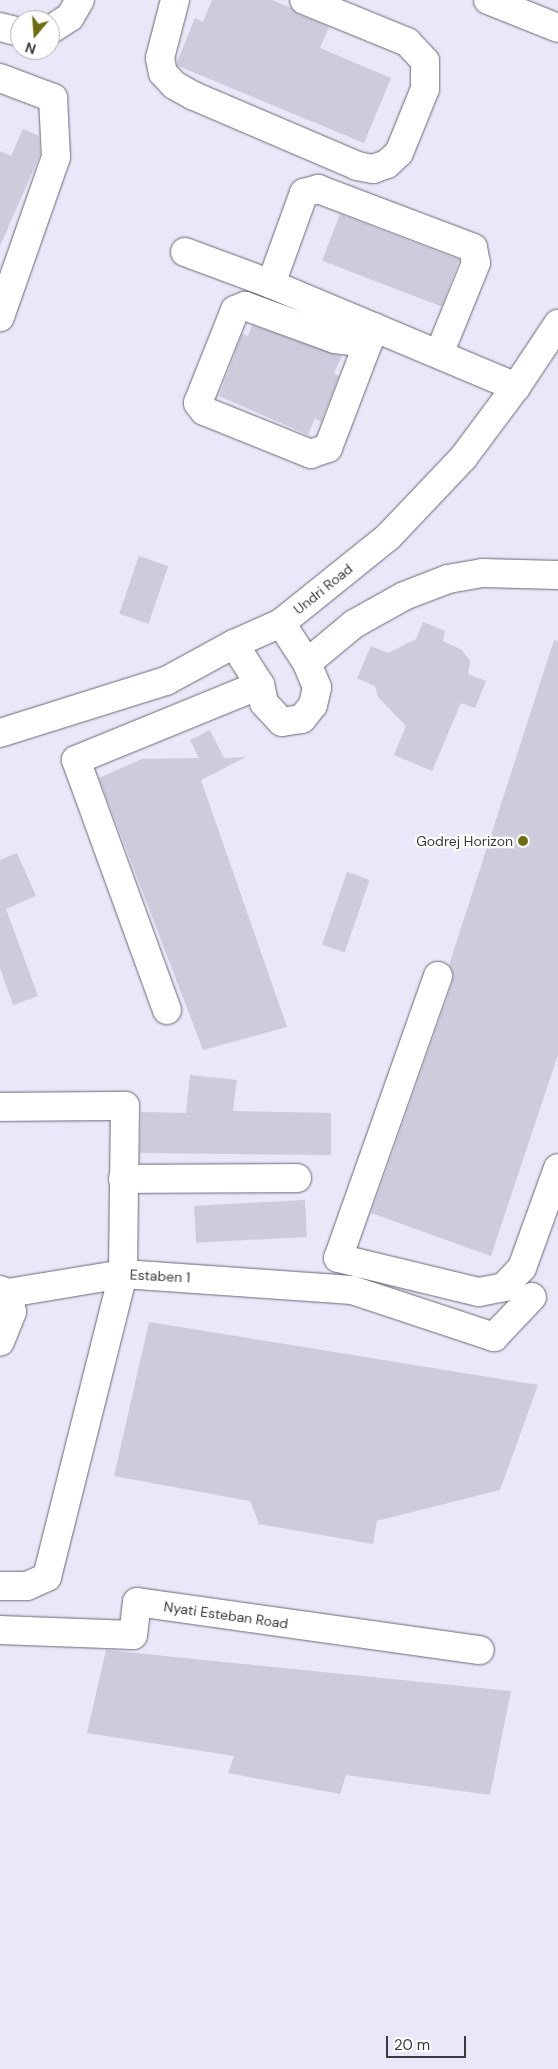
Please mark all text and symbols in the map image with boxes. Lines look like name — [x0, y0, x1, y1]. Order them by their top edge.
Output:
north arrow — [10, 10, 60, 60]
text: N — [23, 38, 38, 58]
street label: Undri Road — [290, 560, 356, 618]
place label: Godrej Horizon — [416, 833, 513, 849]
marker: Godrej Horizon — [517, 835, 529, 847]
street label: Estaben 1 — [129, 1266, 191, 1286]
street label: Nyati Esteban Road — [163, 1598, 289, 1632]
scale bar — [388, 2026, 468, 2058]
text: 20 m — [394, 2035, 430, 2055]

